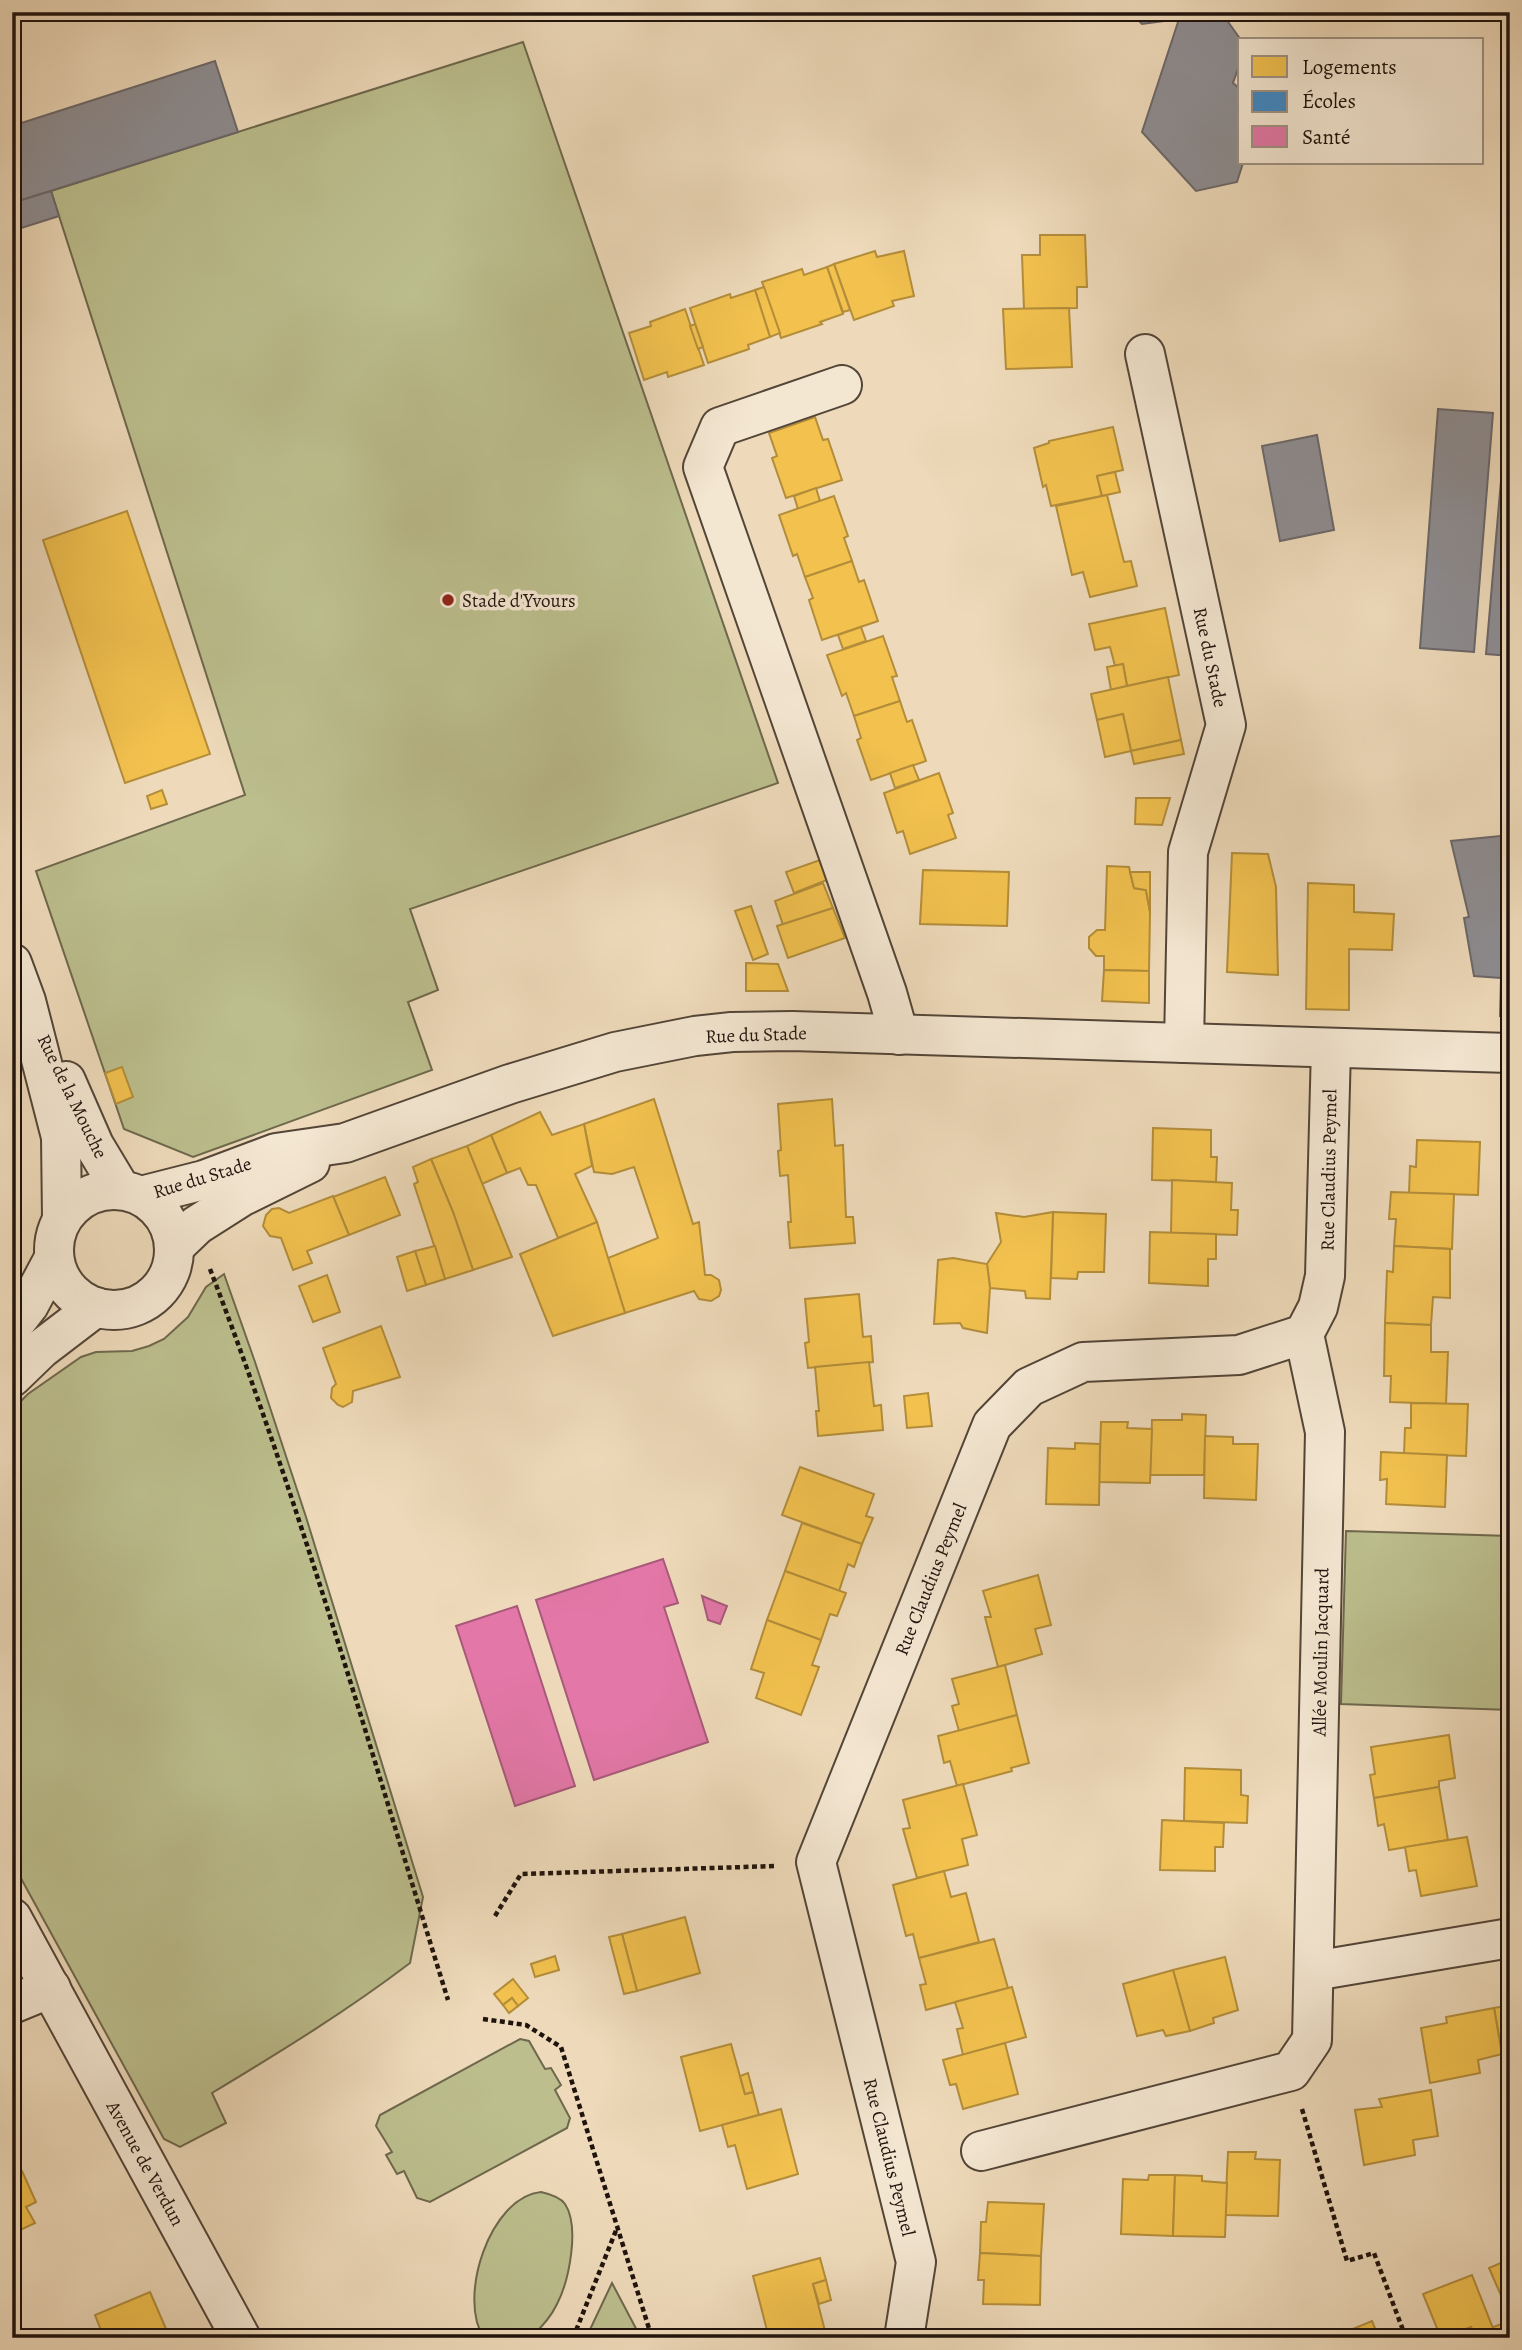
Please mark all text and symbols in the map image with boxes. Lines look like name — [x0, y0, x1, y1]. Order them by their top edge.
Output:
legend — [1238, 38, 1484, 164]
text: Logements — [1302, 53, 1397, 81]
text: Écoles — [1302, 87, 1356, 115]
text: Santé — [1302, 123, 1350, 151]
place label: Stade d'Yvours — [462, 588, 576, 614]
marker: Stade d'Yvours — [440, 592, 456, 608]
street label: Rue du Stade — [1187, 605, 1233, 710]
street label: Rue du Stade — [705, 1020, 807, 1050]
street label: Rue de la Mouche — [31, 1030, 113, 1163]
street label: Rue Claudius Peymel — [1315, 1088, 1343, 1251]
street label: Rue du Stade — [150, 1151, 255, 1205]
street label: Rue Claudius Peymel — [889, 1499, 973, 1659]
street label: Allée Moulin Jacquard — [1307, 1567, 1335, 1738]
street label: Rue Claudius Peymel — [857, 2075, 921, 2239]
street label: Avenue de Verdun — [99, 2095, 190, 2231]

